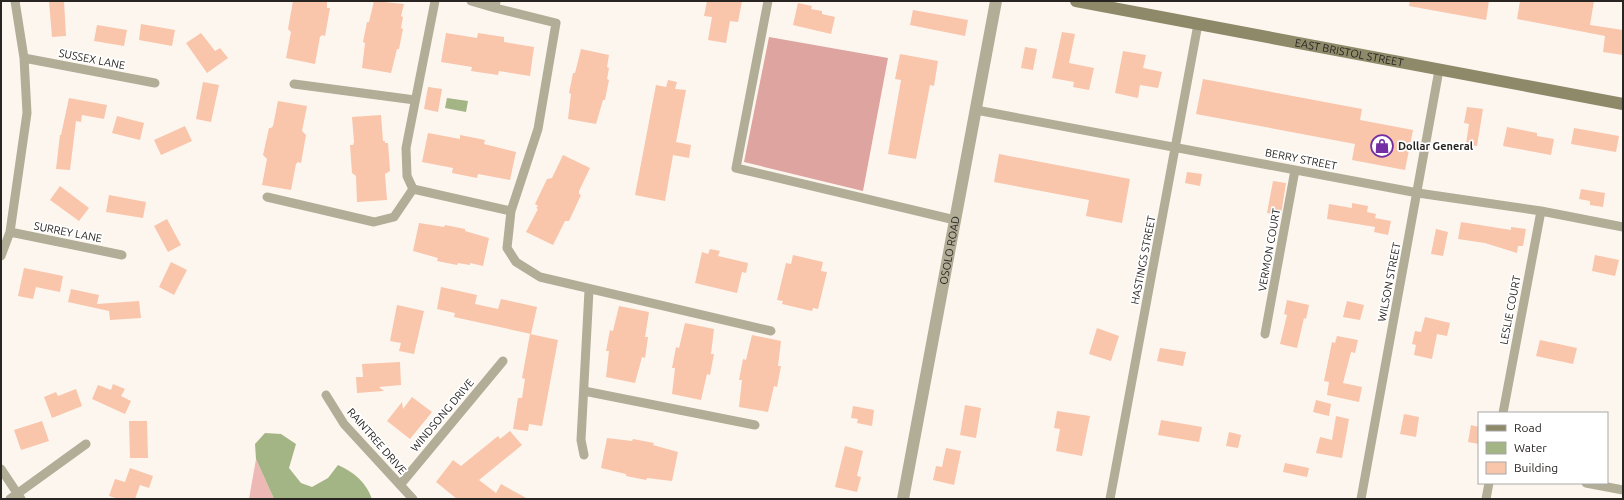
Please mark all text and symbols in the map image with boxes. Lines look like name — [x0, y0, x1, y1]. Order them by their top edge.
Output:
street label: EAST BRISTOL STREET — [1294, 36, 1405, 69]
street label: SUSSEX LANE — [58, 47, 126, 71]
shop icon: Dollar General — [1369, 133, 1395, 159]
place label: Dollar General — [1398, 140, 1474, 152]
street label: BERRY STREET — [1264, 146, 1338, 172]
street label: VERMON COURT — [1256, 208, 1282, 292]
street label: OSOLO ROAD — [937, 215, 962, 286]
street label: HASTINGS STREET — [1128, 215, 1158, 305]
street label: SURREY LANE — [33, 220, 103, 244]
street label: WILSON STREET — [1375, 241, 1403, 323]
street label: LESLIE COURT — [1497, 274, 1523, 346]
street label: WINDSONG DRIVE — [408, 376, 476, 454]
street label: RAINTREE DRIVE — [345, 406, 409, 476]
legend — [1478, 412, 1608, 484]
text: Road — [1514, 421, 1542, 434]
text: Water — [1514, 441, 1547, 454]
text: Building — [1514, 461, 1558, 474]

